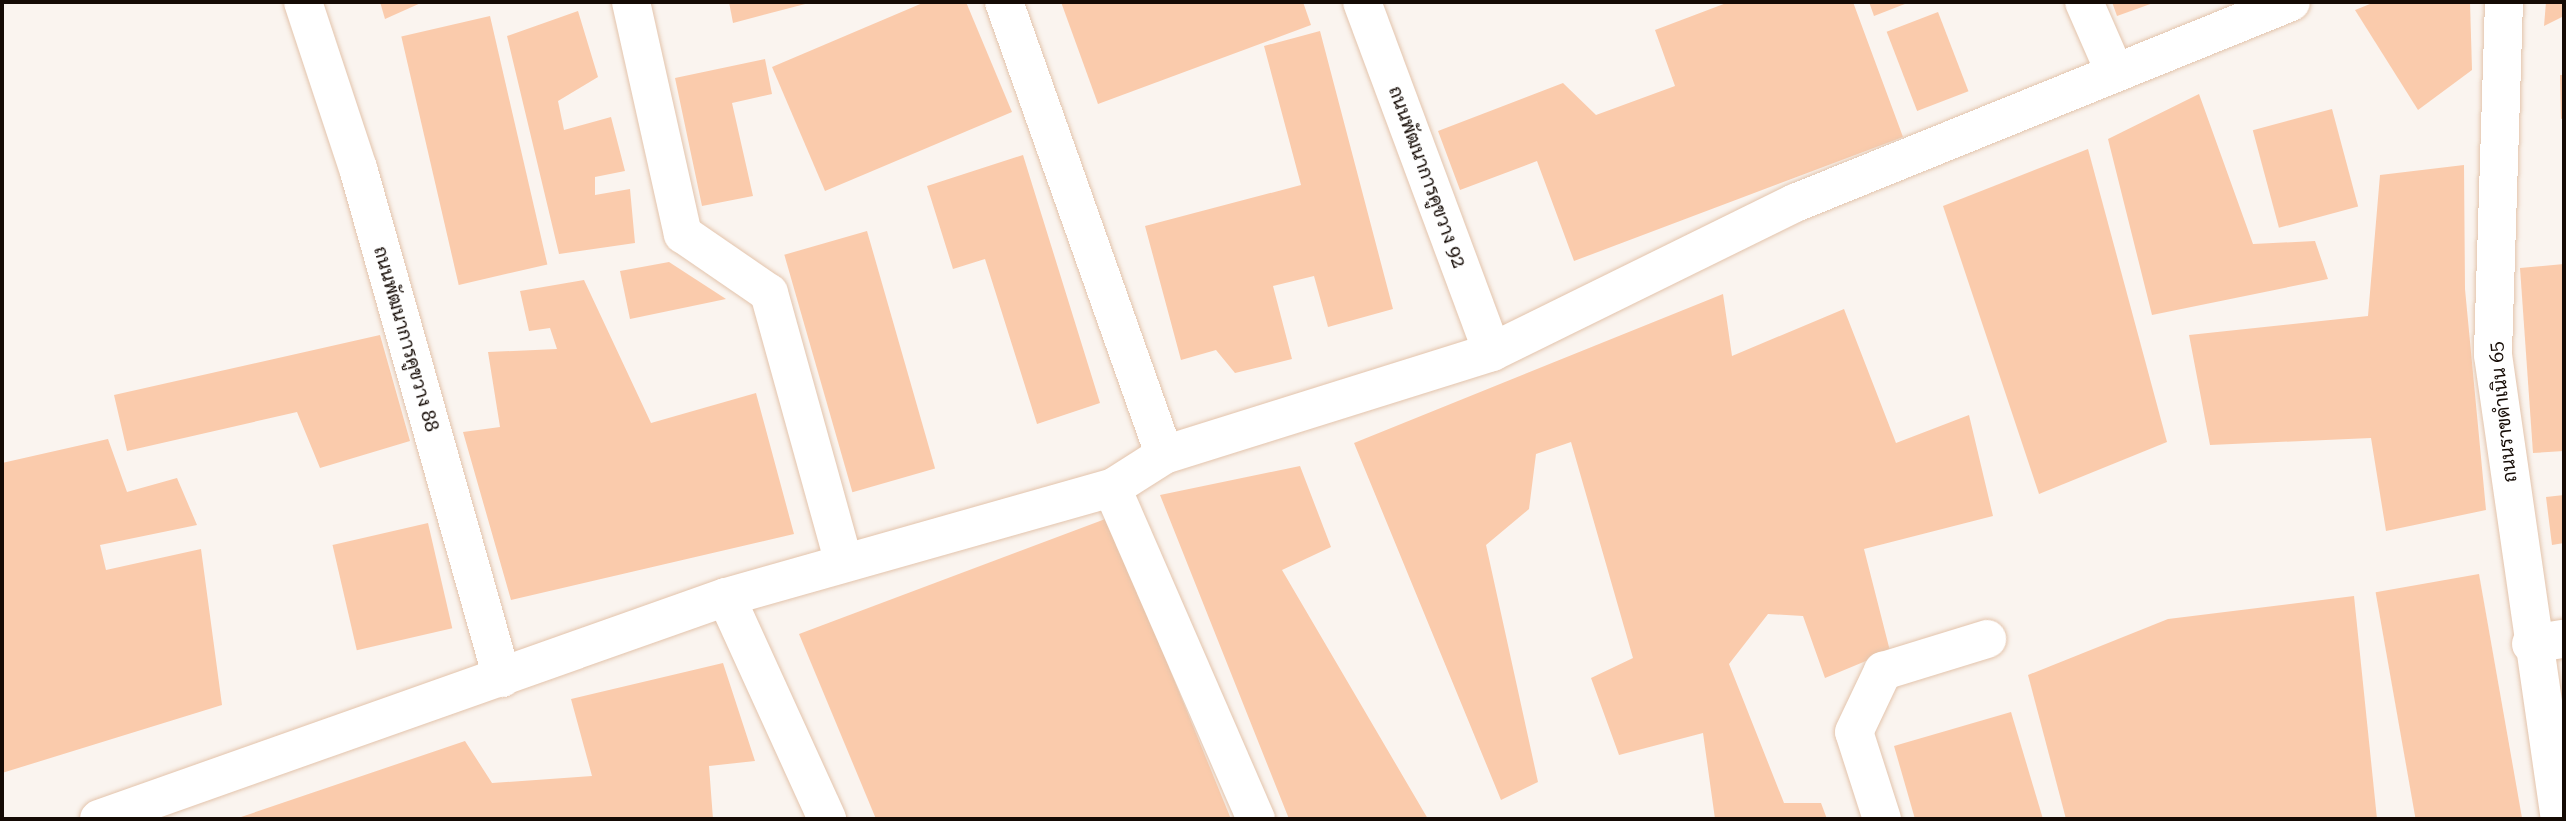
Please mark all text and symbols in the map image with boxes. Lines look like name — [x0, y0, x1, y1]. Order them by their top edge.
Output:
street label: ถนนพัฒนาการคูขวาง 92 — [1383, 83, 1471, 271]
street label: ถนนพัฒนาการคูขวาง 88 — [369, 244, 443, 434]
street label: ถนนราขดำเนิน 65 — [2484, 340, 2522, 484]

